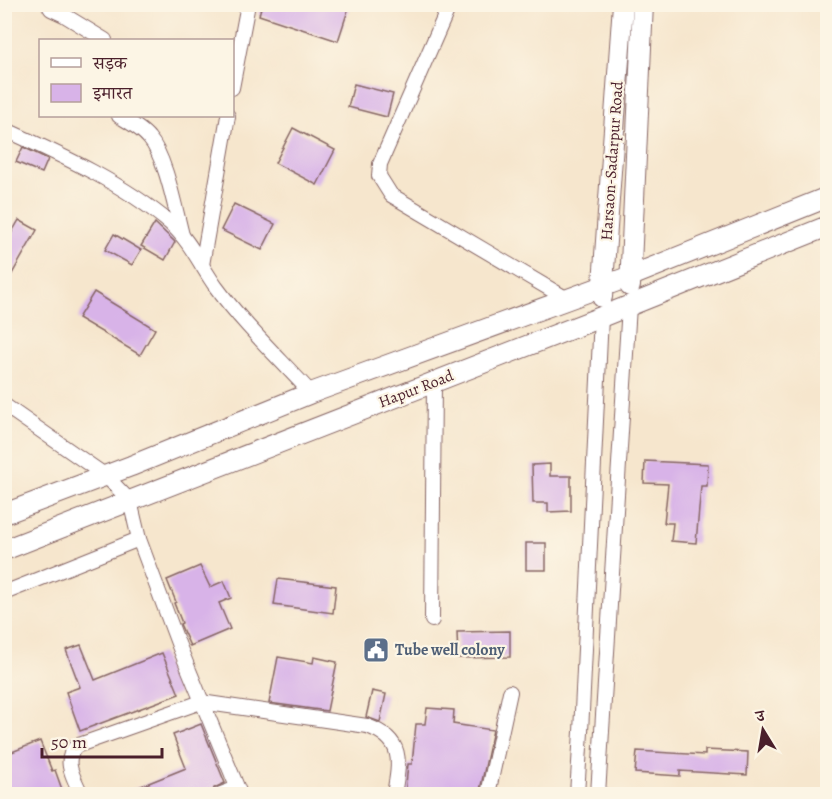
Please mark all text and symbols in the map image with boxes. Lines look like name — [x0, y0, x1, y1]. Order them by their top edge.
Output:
legend — [39, 39, 234, 117]
text: सड़क — [92, 51, 128, 75]
street label: Harsaon-Sadarpur Road — [595, 80, 629, 241]
text: इमारत — [92, 81, 133, 105]
street label: Hapur Road — [375, 364, 457, 413]
public building icon: Tube well colony — [361, 635, 391, 665]
place label: Tube well colony — [395, 639, 505, 661]
north arrow — [733, 700, 793, 760]
text: उ — [753, 704, 768, 728]
scale bar — [42, 721, 162, 759]
text: 50 m — [51, 730, 87, 754]

